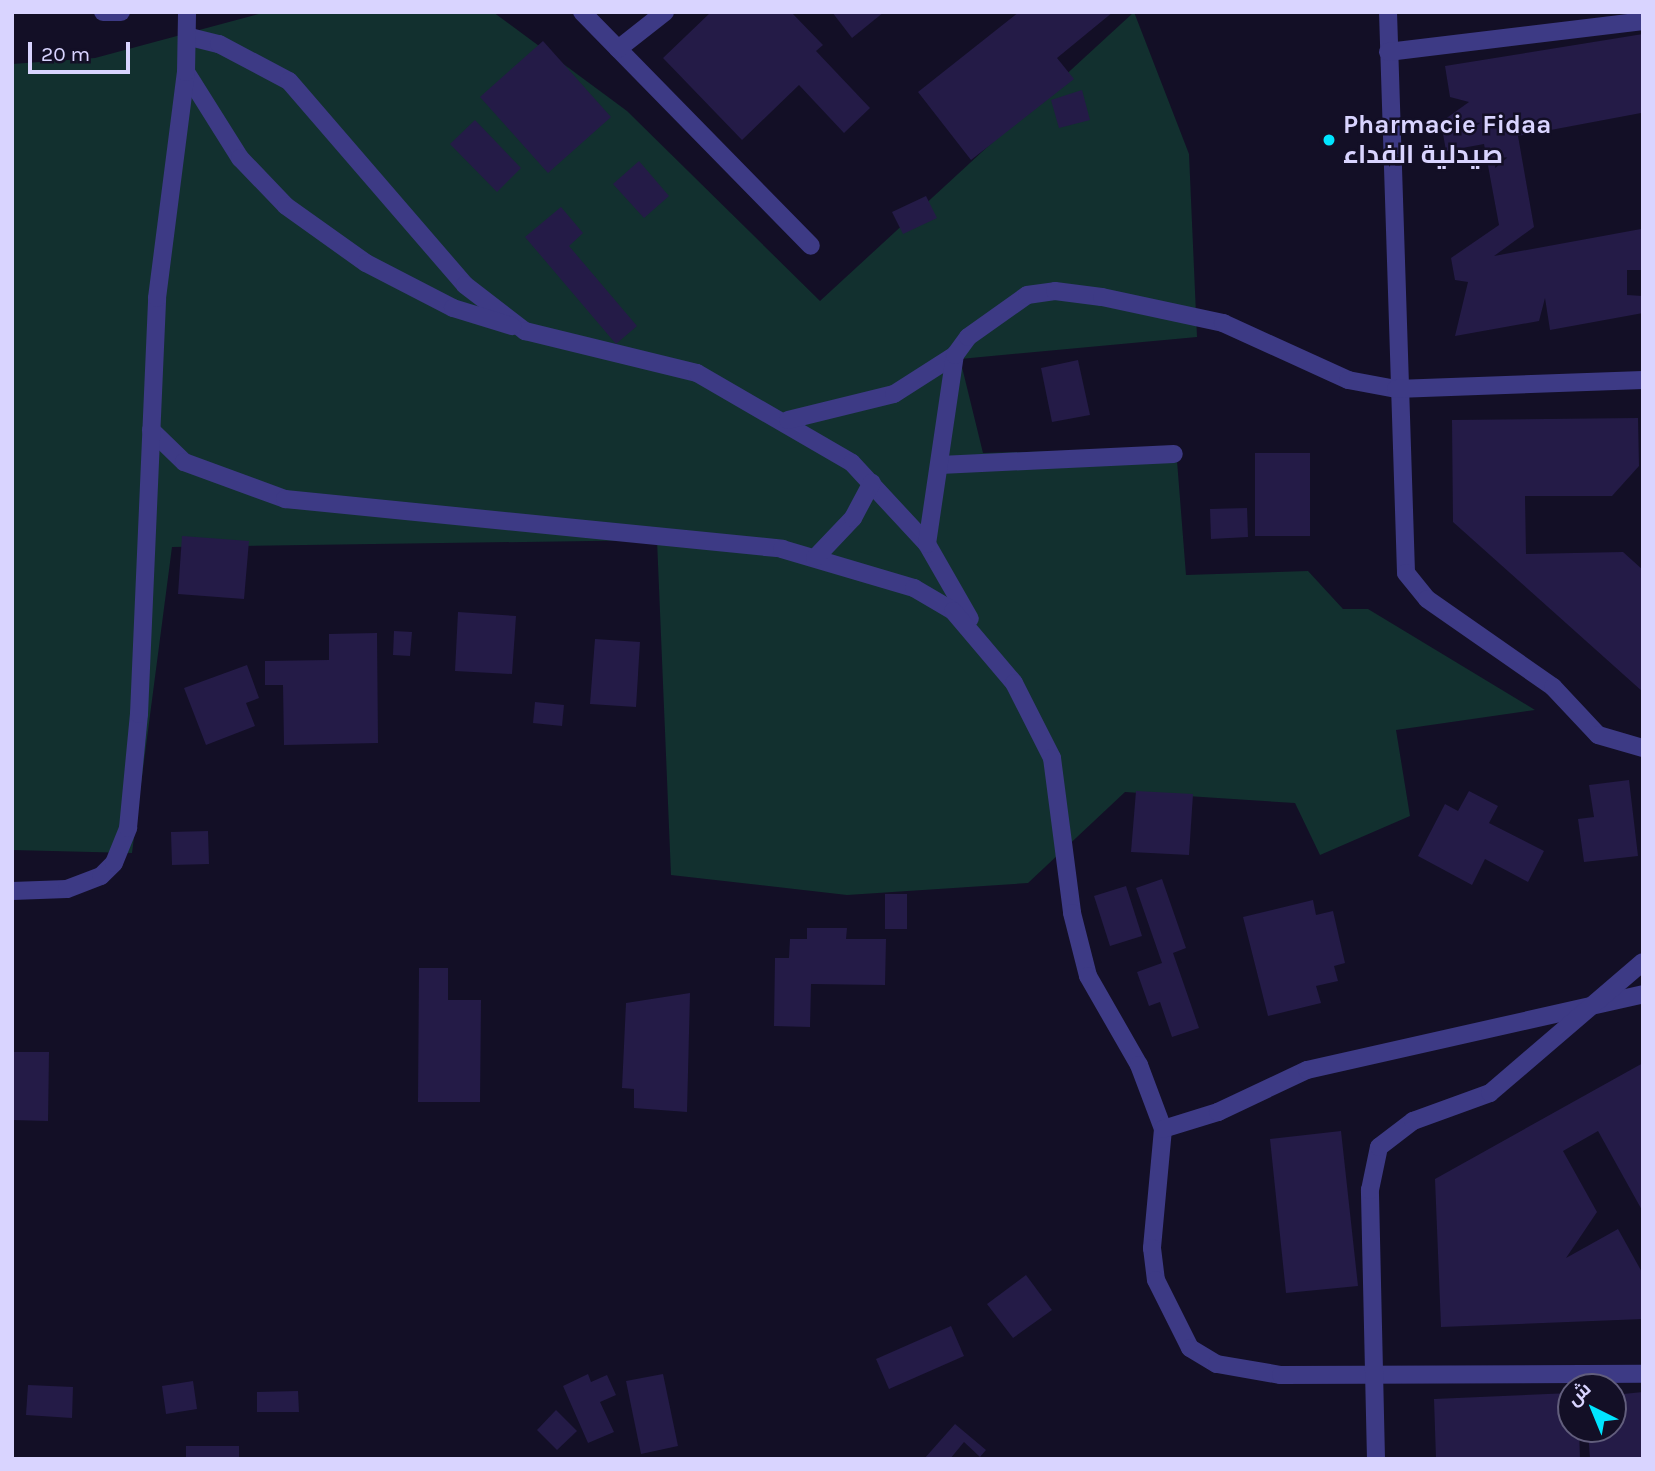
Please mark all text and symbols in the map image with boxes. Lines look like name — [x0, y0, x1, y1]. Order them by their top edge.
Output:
scale bar — [32, 28, 133, 72]
text: 20 m — [41, 42, 90, 66]
place label: Pharmacie Fidaa صيدلية الفداء — [1343, 109, 1551, 170]
marker: Pharmacie Fidaa صيدلية الفداء — [1321, 132, 1337, 148]
north arrow — [1557, 1373, 1627, 1443]
text: ش — [1563, 1378, 1595, 1410]

